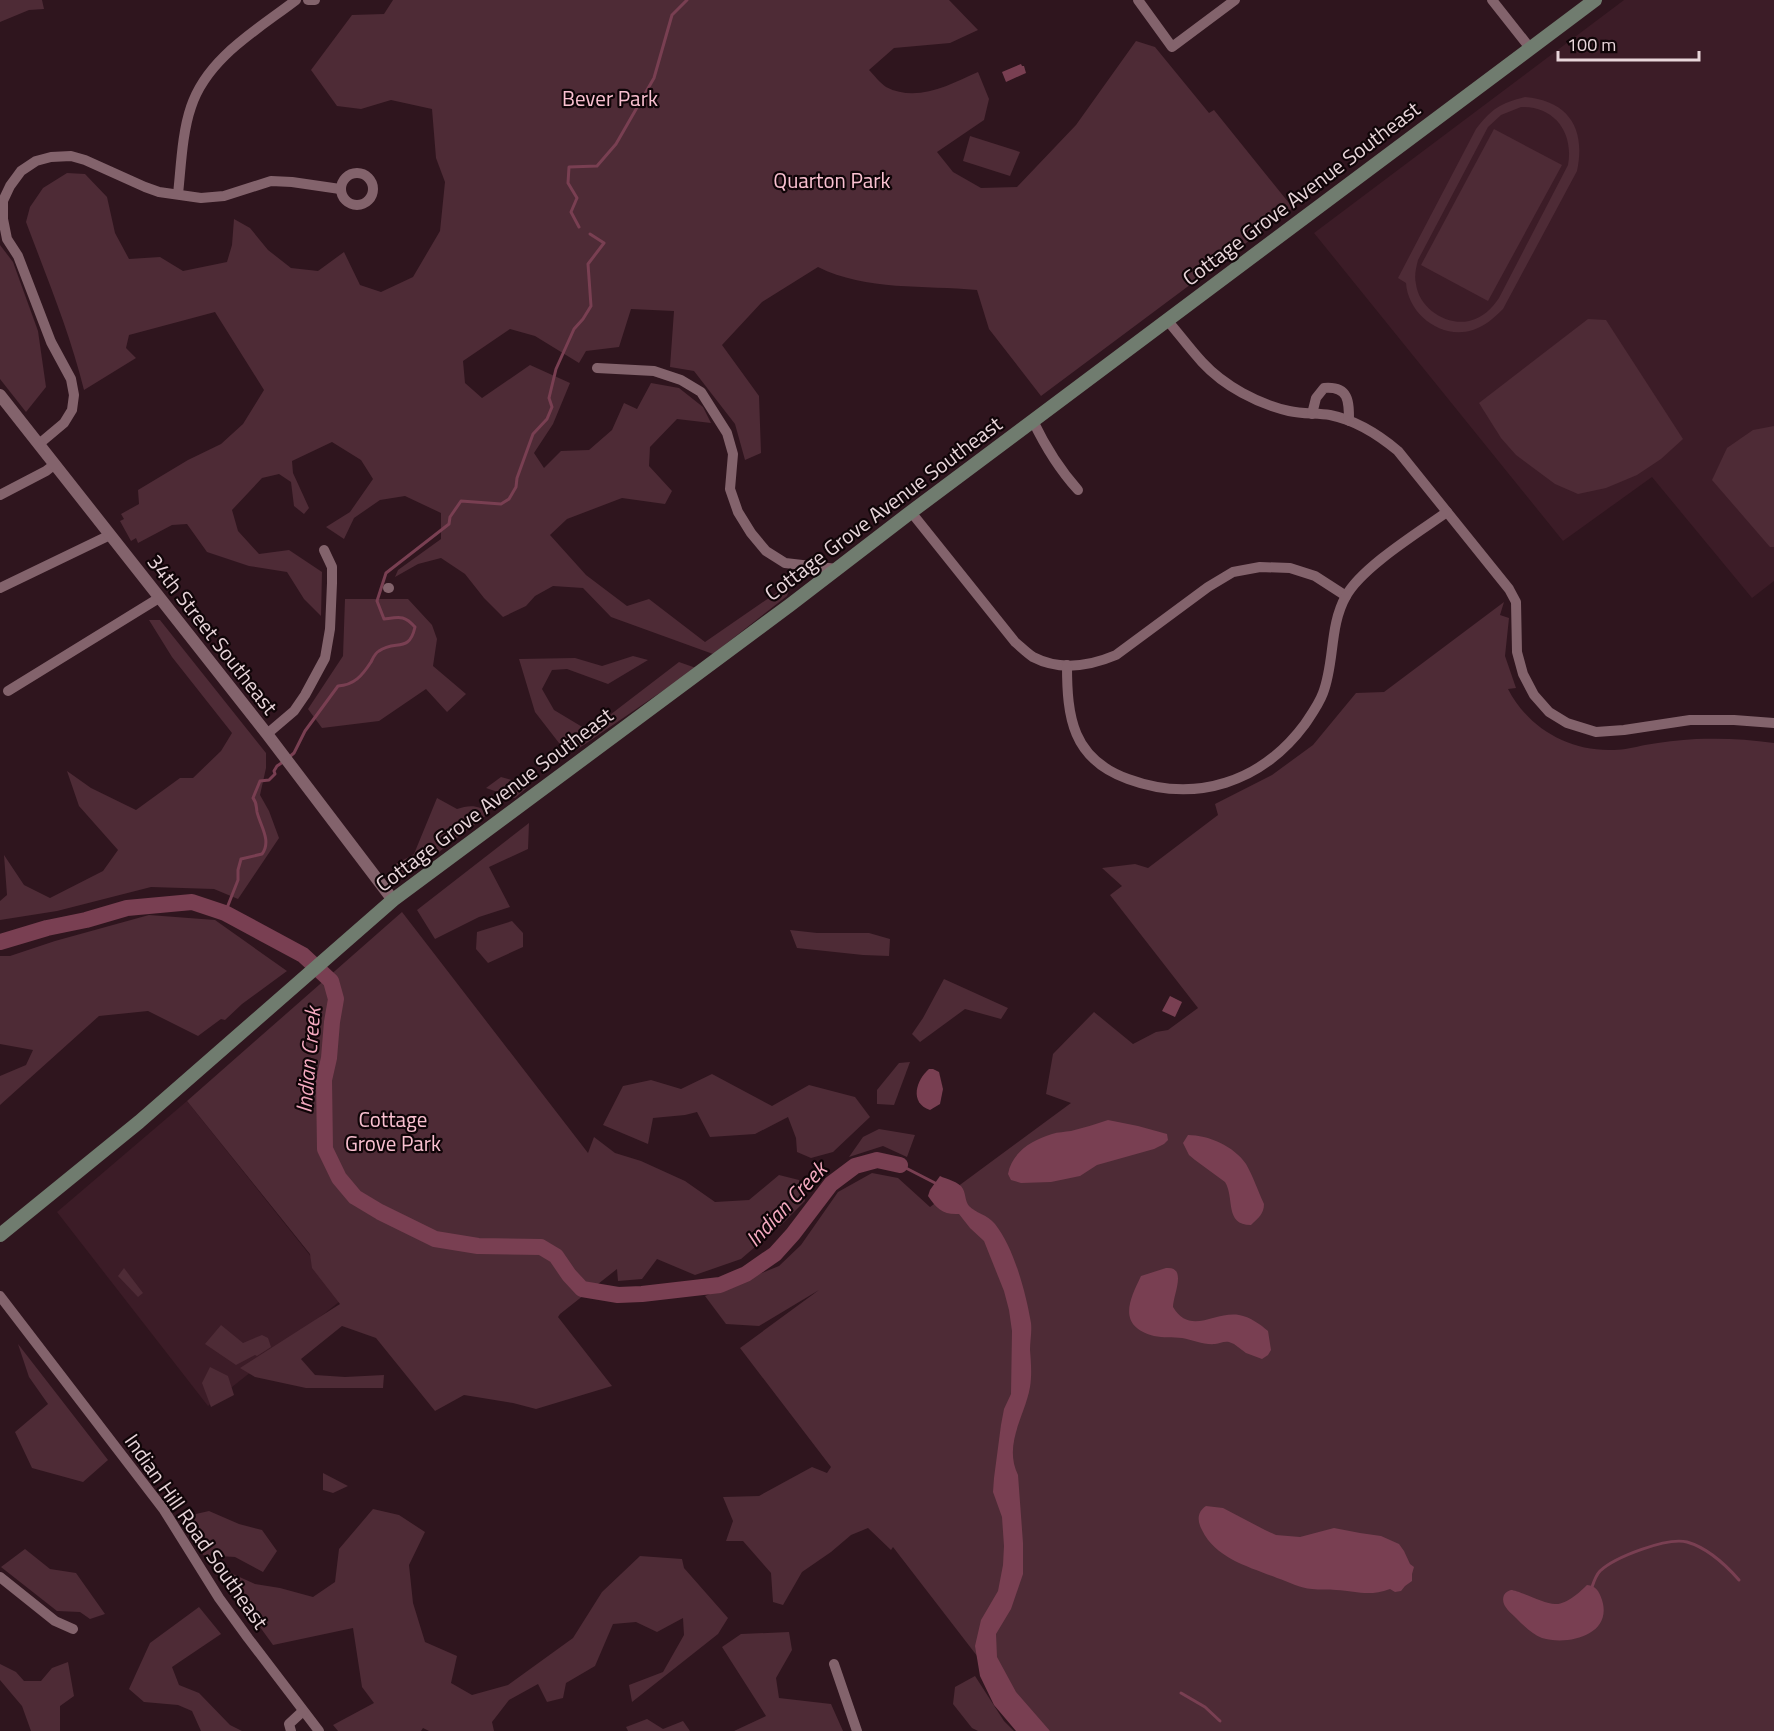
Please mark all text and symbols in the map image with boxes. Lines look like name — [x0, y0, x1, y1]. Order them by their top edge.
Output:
scale bar — [1558, 24, 1699, 62]
text: 100 m — [1567, 31, 1616, 58]
park label: Bever Park — [562, 82, 658, 114]
street label: Cottage Grove Avenue Southeast — [1175, 92, 1427, 293]
park label: Quarton Park — [773, 164, 891, 196]
street label: Cottage Grove Avenue Southeast — [757, 407, 1009, 608]
street label: 34th Street Southeast — [140, 547, 286, 722]
street label: Cottage Grove Avenue Southeast — [368, 698, 620, 899]
water label: Indian Creek — [286, 1003, 330, 1114]
park label: Cottage Grove Park — [345, 1103, 441, 1159]
water label: Indian Creek — [737, 1152, 836, 1254]
street label: Indian Hill Road Southeast — [117, 1427, 277, 1636]

